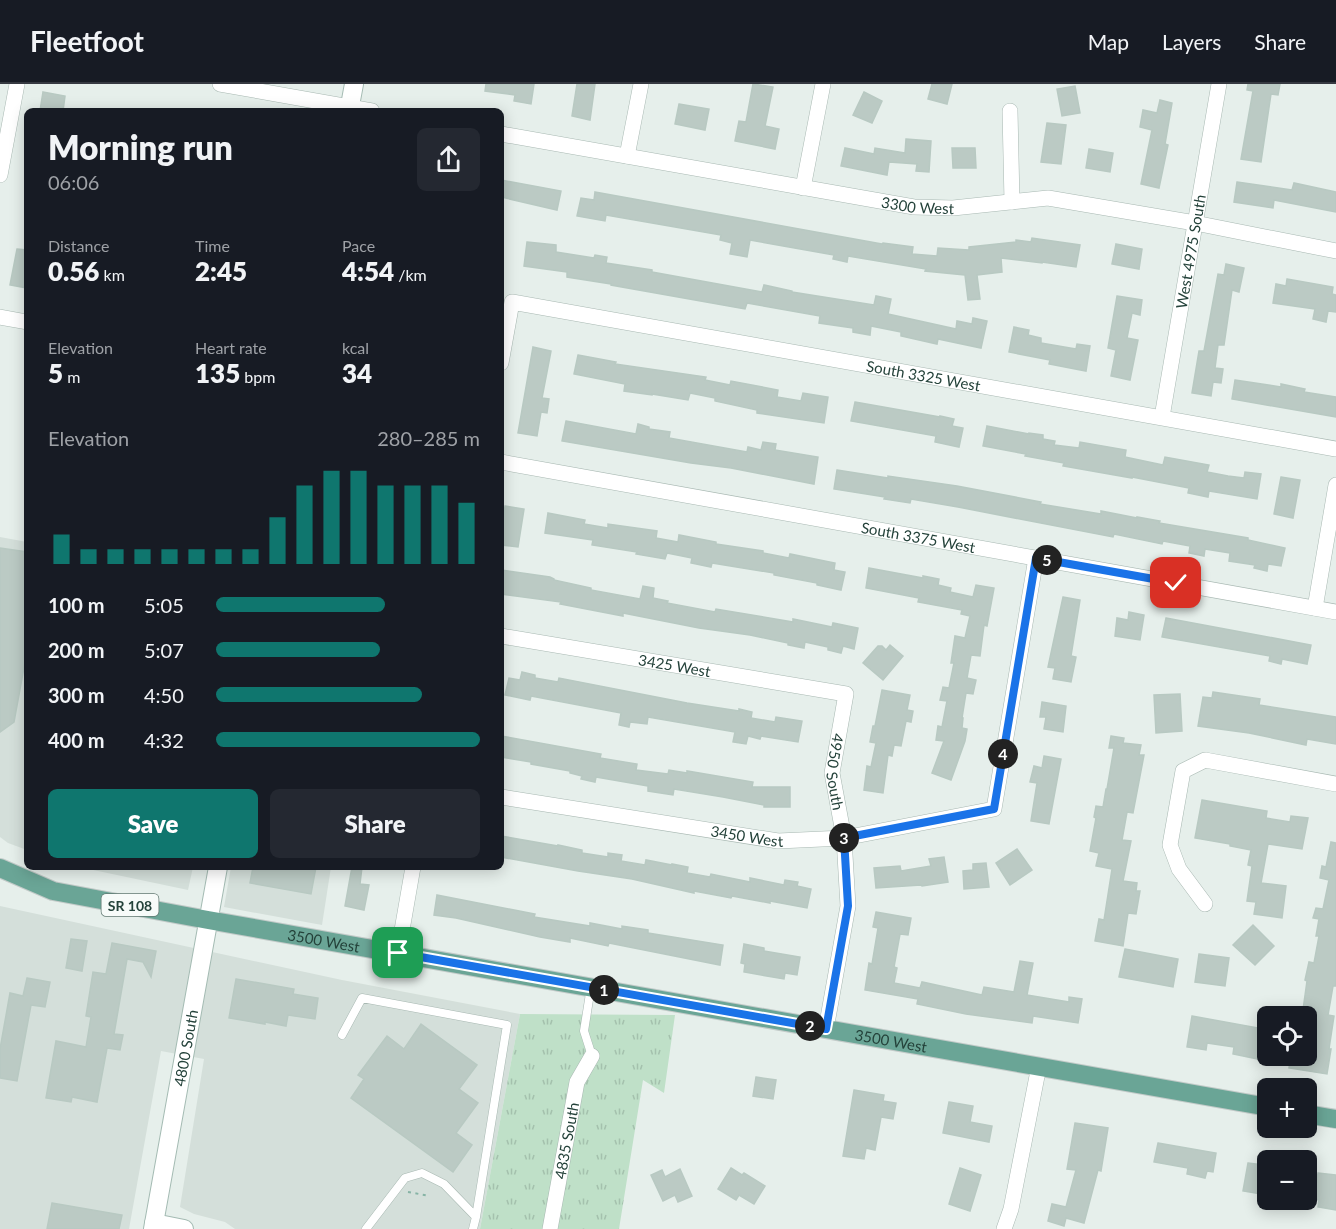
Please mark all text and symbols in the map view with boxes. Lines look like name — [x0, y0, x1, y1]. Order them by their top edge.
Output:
text: Fleetfoot — [30, 24, 144, 58]
text: Map — [1088, 29, 1129, 54]
text: Layers — [1162, 29, 1221, 54]
text: Share — [1254, 29, 1306, 54]
text: Morning run — [48, 127, 233, 167]
button: share — [417, 128, 480, 191]
text: 06:06 — [48, 170, 99, 194]
street label: 3300 West — [880, 192, 955, 217]
street label: West 4975 South — [1172, 193, 1209, 310]
text: Distance — [48, 236, 109, 255]
text: Time — [195, 236, 230, 255]
text: Pace — [342, 236, 375, 255]
text: 0.56 — [48, 255, 99, 287]
text: 2:45 — [195, 255, 247, 287]
text: 4:54 — [342, 255, 394, 287]
text: km — [99, 265, 125, 284]
text: /km — [394, 265, 427, 284]
text: Elevation — [48, 338, 113, 357]
text: Heart rate — [195, 338, 267, 357]
text: kcal — [342, 338, 369, 357]
street label: South 3325 West — [865, 356, 983, 395]
text: 5 — [48, 357, 63, 389]
text: 135 — [195, 357, 240, 389]
text: 34 — [342, 357, 372, 389]
text: m — [63, 367, 80, 386]
text: bpm — [240, 367, 275, 386]
text: Elevation — [48, 426, 129, 450]
text: 280–285 m — [377, 426, 480, 450]
street label: South 3375 West — [860, 518, 977, 556]
pin: 5 — [1032, 545, 1062, 575]
text: 5 — [1042, 550, 1052, 569]
pin — [1150, 557, 1201, 608]
icon: check — [1159, 566, 1192, 599]
text: 100 m — [48, 593, 104, 617]
text: 5:05 — [144, 593, 184, 617]
text: 200 m — [48, 638, 104, 662]
text: 5:07 — [144, 638, 184, 662]
street label: 3425 West — [637, 650, 713, 680]
text: 300 m — [48, 683, 104, 707]
text: 4:50 — [144, 683, 184, 707]
text: 400 m — [48, 728, 104, 752]
text: 4:32 — [144, 728, 184, 752]
street label: 4950 South — [823, 732, 848, 812]
pin: 4 — [988, 739, 1018, 769]
text: 4 — [998, 744, 1008, 763]
button: Save — [48, 789, 258, 858]
button: Share — [270, 789, 480, 858]
street label: 3450 West — [709, 821, 784, 850]
pin: 3 — [829, 823, 859, 853]
text: 3 — [839, 828, 849, 847]
road number: SR 108 — [102, 894, 158, 916]
street label: 3500 West — [286, 925, 362, 956]
pin — [372, 927, 423, 978]
icon: arrive — [381, 936, 414, 969]
pin: 1 — [589, 975, 619, 1005]
text: 1 — [599, 980, 609, 999]
map controls — [1257, 1006, 1317, 1210]
button: locate — [1257, 1006, 1317, 1066]
street label: 4800 South — [170, 1008, 201, 1088]
pin: 2 — [795, 1011, 825, 1041]
text: 2 — [805, 1016, 815, 1035]
street label: 3500 West — [854, 1025, 929, 1056]
button: + — [1257, 1078, 1317, 1138]
street label: 4835 South — [550, 1101, 582, 1180]
button: − — [1257, 1150, 1317, 1210]

